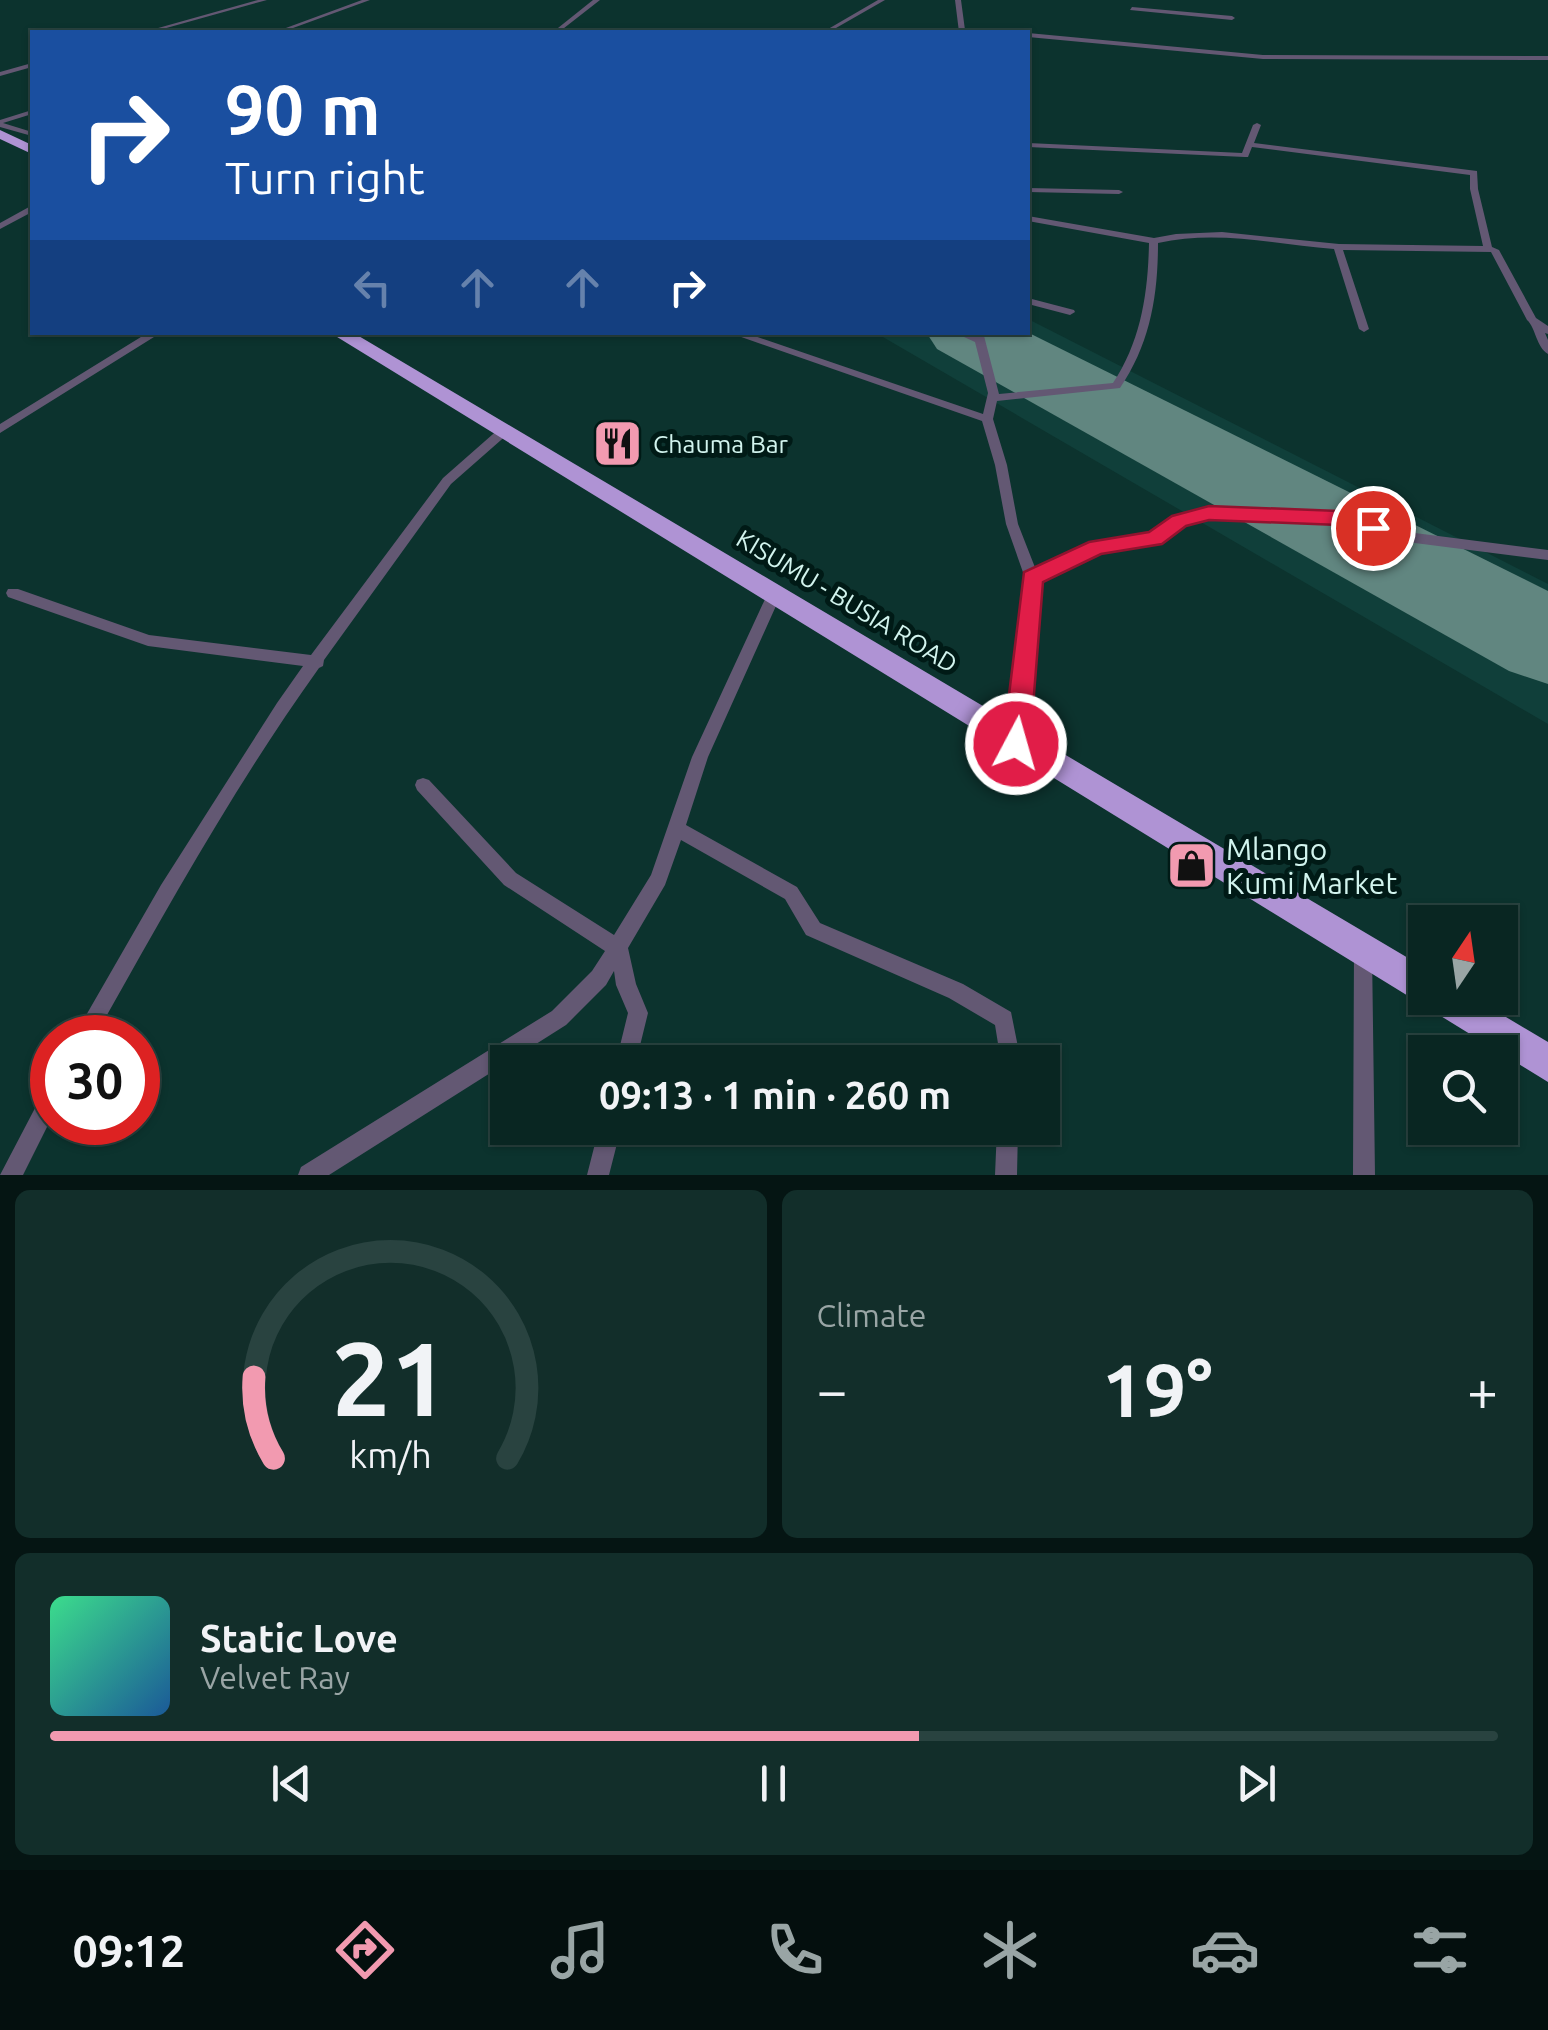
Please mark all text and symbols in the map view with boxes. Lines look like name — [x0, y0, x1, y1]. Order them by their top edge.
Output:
icon: right — [60, 70, 190, 200]
text: 90 m — [225, 70, 381, 148]
text: Turn right — [225, 152, 425, 203]
icon: left — [345, 260, 400, 315]
icon: ahead — [450, 260, 505, 315]
icon: ahead — [555, 260, 610, 315]
icon: right — [660, 260, 715, 315]
restaurant icon: Chauma Bar — [592, 418, 644, 470]
place label: Chauma Bar — [653, 430, 789, 458]
pin — [1331, 486, 1416, 571]
icon: arrive — [1346, 501, 1401, 556]
street label: KISUMU - BUSIA ROAD — [732, 524, 962, 678]
position arrow — [964, 692, 1068, 796]
place label: Mlango Kumi Market — [1226, 832, 1397, 900]
shop icon: Mlango Kumi Market — [1165, 840, 1217, 892]
north arrow — [1408, 905, 1518, 1015]
map controls — [1408, 905, 1518, 1145]
speed limit sign: 30 — [30, 1015, 160, 1145]
button: search — [1408, 1035, 1518, 1145]
text: 09:13 · 1 min · 260 m — [599, 1074, 951, 1116]
text: Climate — [817, 1297, 927, 1333]
text: 21 — [332, 1319, 449, 1436]
text: 19° — [1102, 1347, 1213, 1431]
text: − — [817, 1359, 848, 1420]
text: + — [1467, 1359, 1498, 1420]
text: km/h — [349, 1435, 432, 1475]
text: Static Love — [200, 1617, 398, 1659]
text: Velvet Ray — [200, 1659, 350, 1695]
icon: previous — [264, 1756, 319, 1811]
icon: pause — [746, 1756, 801, 1811]
icon: next — [1229, 1756, 1284, 1811]
icon: directions — [330, 1915, 400, 1985]
icon: music — [545, 1915, 615, 1985]
icon: phone — [760, 1915, 830, 1985]
icon: climate — [975, 1915, 1045, 1985]
icon: car — [1190, 1915, 1260, 1985]
icon: filters — [1405, 1915, 1475, 1985]
text: 09:12 — [73, 1925, 185, 1976]

